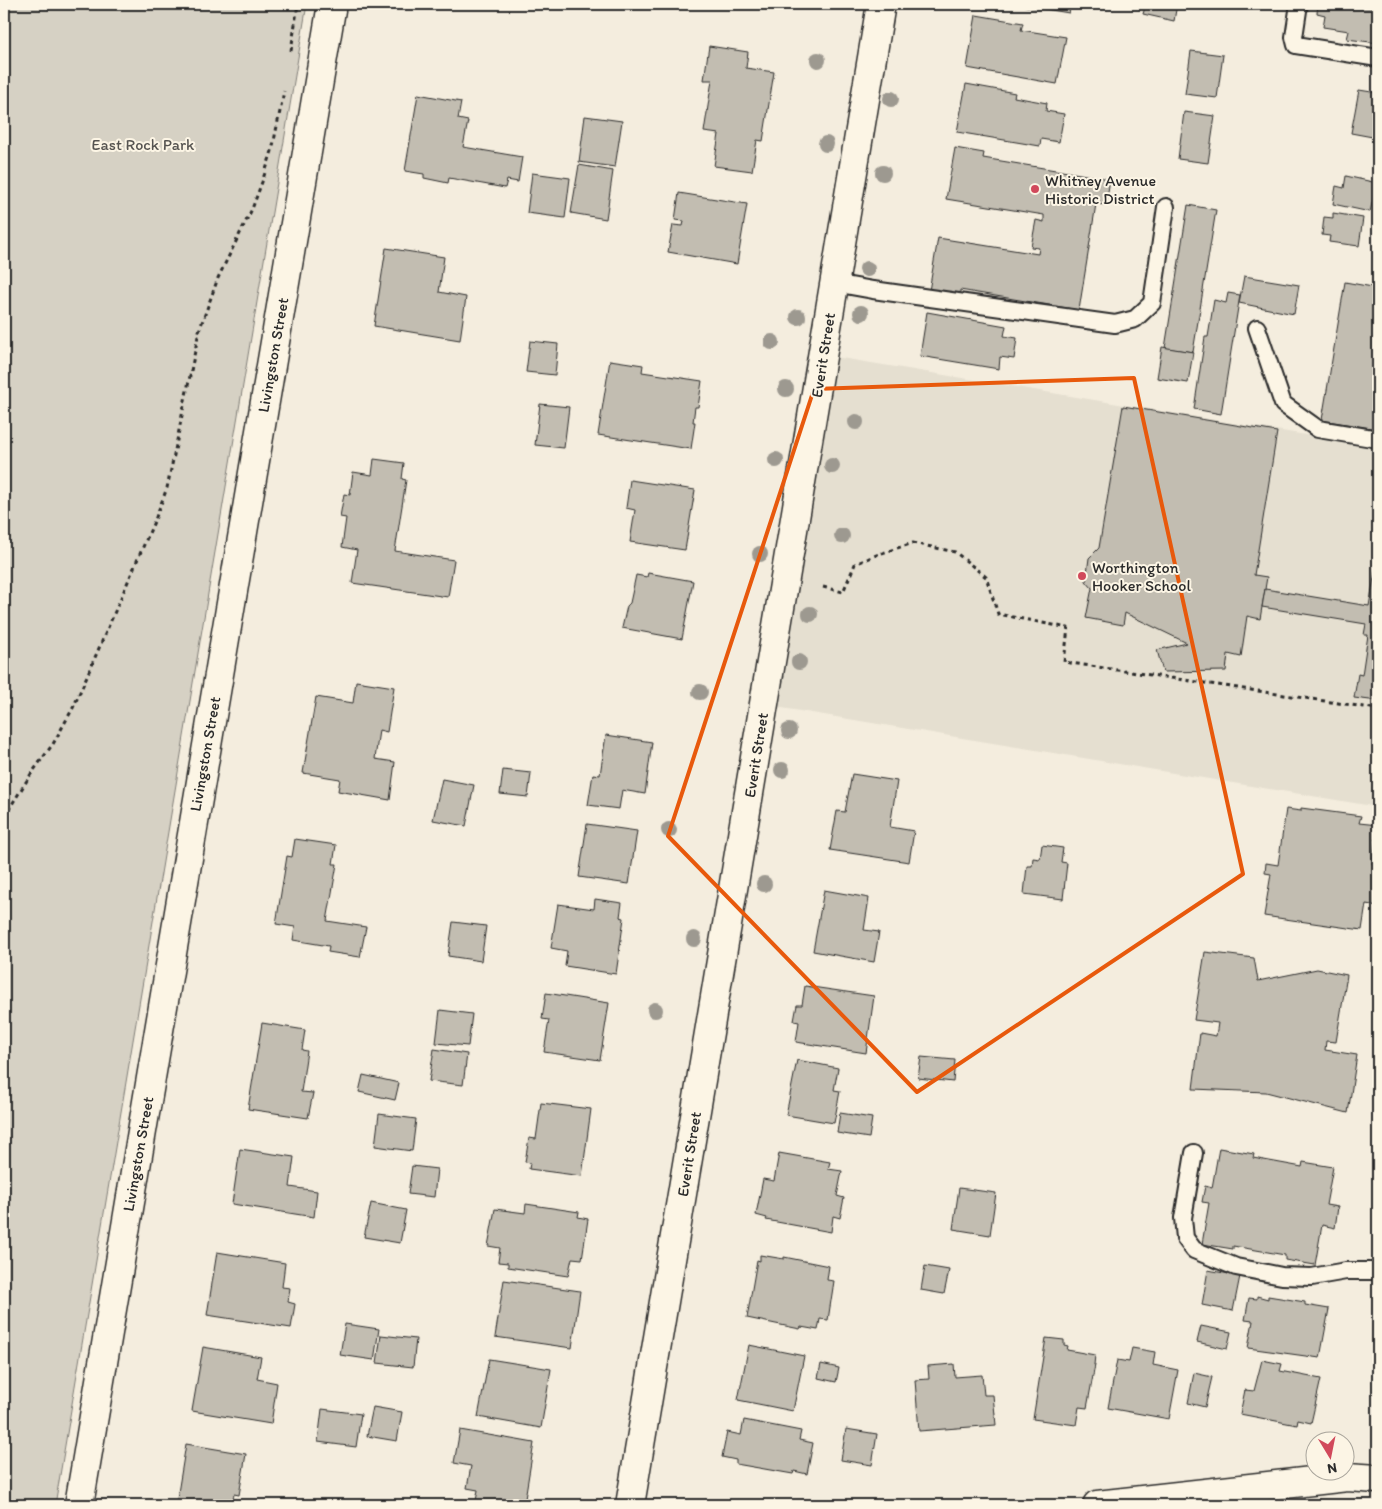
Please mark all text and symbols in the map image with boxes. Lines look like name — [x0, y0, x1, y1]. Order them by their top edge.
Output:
park label: East Rock Park — [92, 135, 195, 154]
place label: Whitney Avenue Historic District — [1045, 171, 1156, 208]
marker: Whitney Avenue Historic District — [1029, 183, 1041, 195]
street label: Livingston Street — [254, 296, 292, 414]
street label: Everit Street — [807, 311, 839, 399]
place label: Worthington Hooker School — [1092, 558, 1191, 595]
marker: Worthington Hooker School — [1076, 570, 1088, 582]
street label: Livingston Street — [186, 695, 224, 813]
street label: Everit Street — [740, 711, 772, 799]
street label: Livingston Street — [119, 1095, 157, 1213]
street label: Everit Street — [673, 1110, 705, 1198]
north arrow — [1304, 1432, 1354, 1482]
text: N — [1326, 1459, 1338, 1478]

